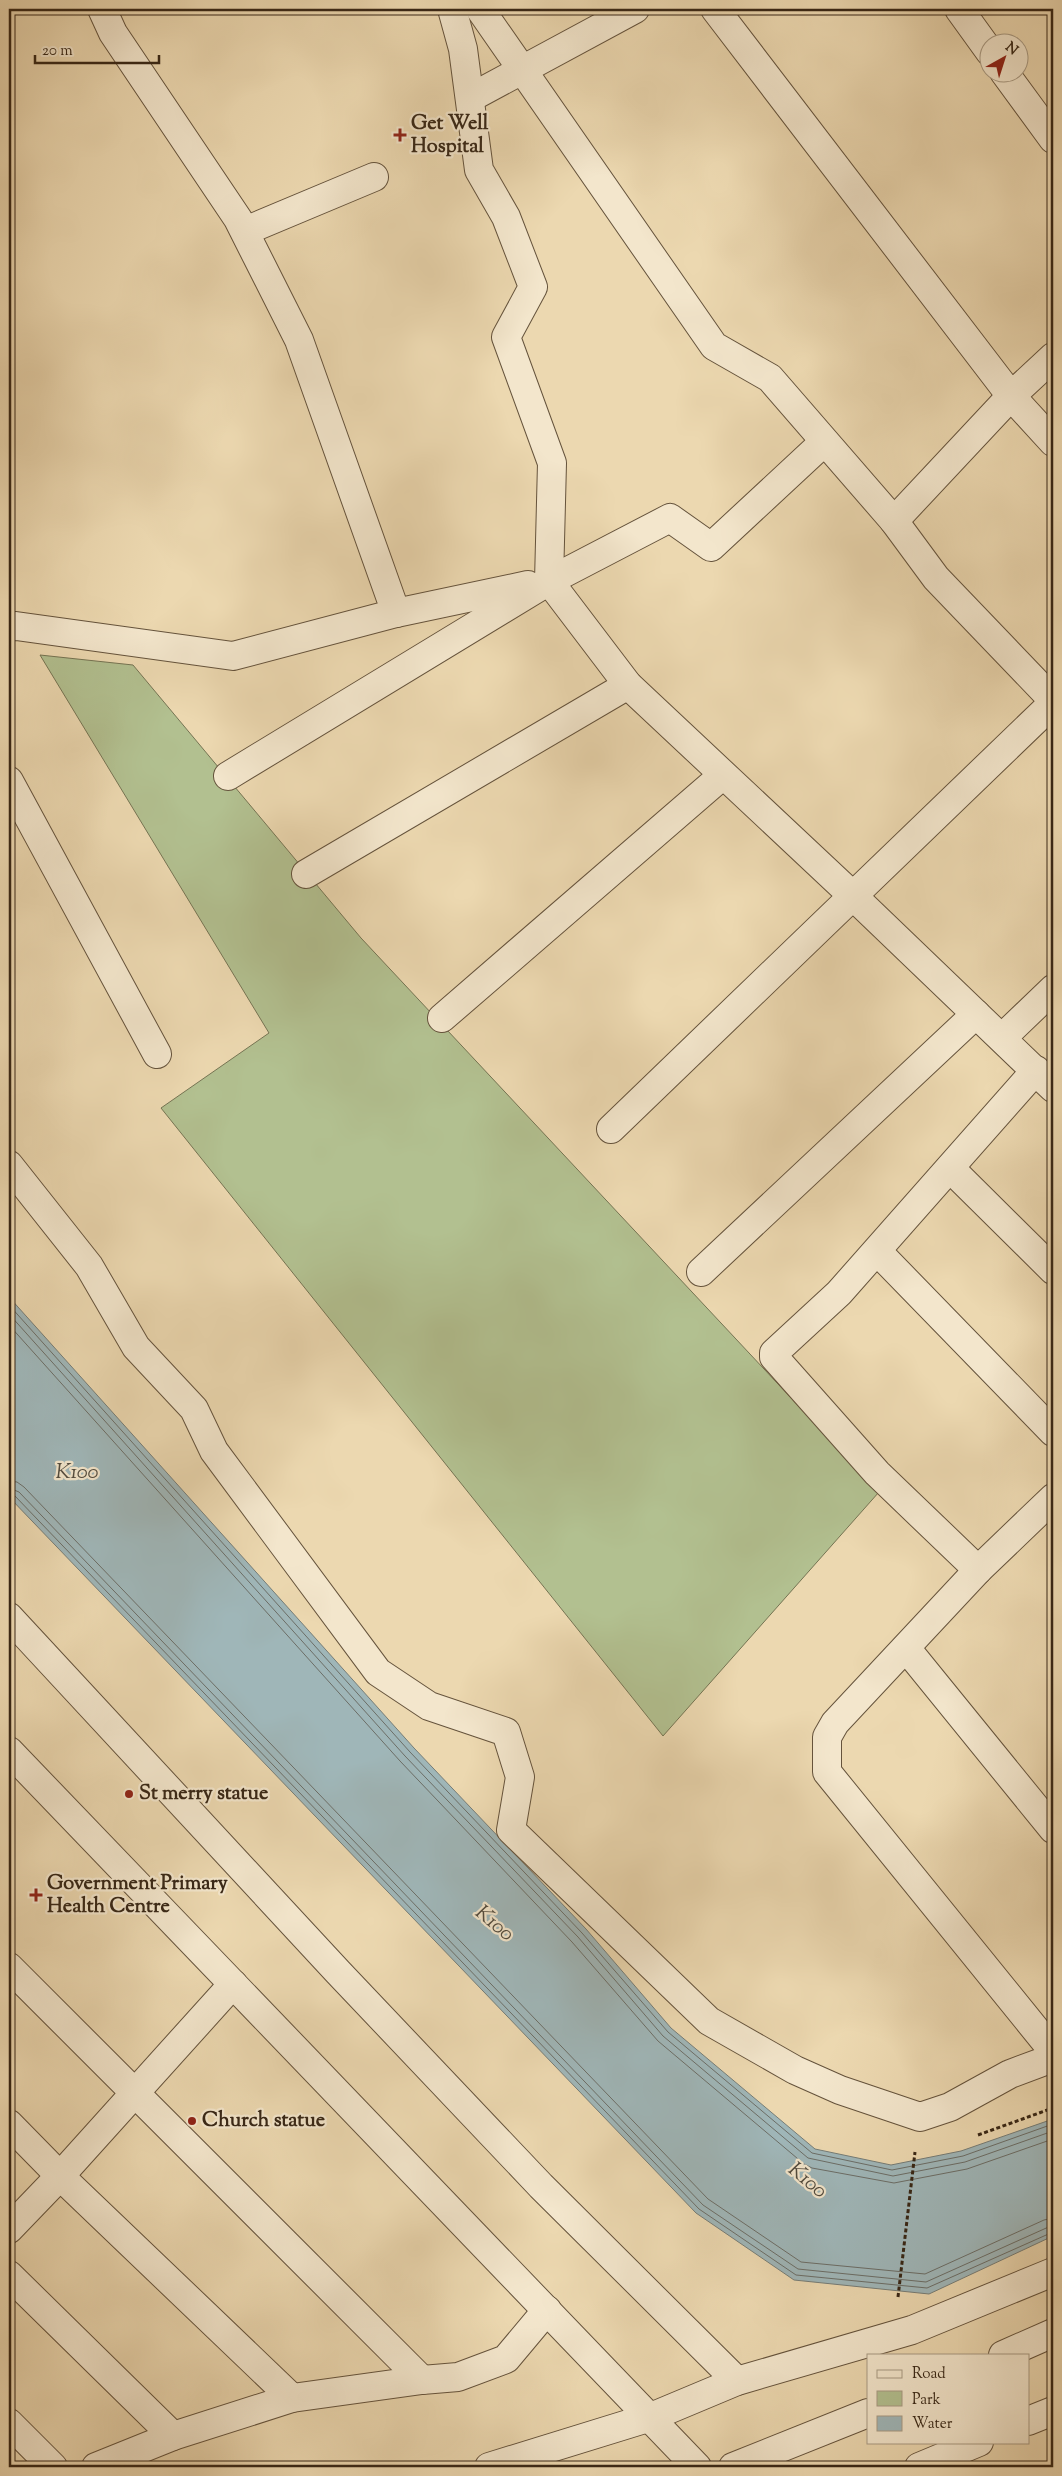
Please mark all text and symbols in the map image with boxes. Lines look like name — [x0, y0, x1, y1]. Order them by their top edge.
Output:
scale bar — [35, 32, 159, 64]
north arrow — [980, 32, 1030, 82]
text: N — [1000, 38, 1022, 61]
text: 20 m — [42, 41, 73, 62]
place label: Get Well Hospital — [411, 110, 489, 162]
marker: Get Well Hospital — [393, 128, 407, 142]
water label: K100 — [55, 1458, 99, 1488]
place label: St merry statue — [139, 1780, 268, 1809]
marker: St merry statue — [123, 1788, 135, 1800]
place label: Government Primary Health Centre — [47, 1870, 228, 1922]
marker: Government Primary Health Centre — [29, 1888, 43, 1902]
water label: K100 — [468, 1899, 520, 1949]
place label: Church statue — [202, 2107, 325, 2136]
marker: Church statue — [186, 2115, 198, 2127]
water label: K100 — [781, 2156, 833, 2206]
legend — [867, 2354, 1030, 2444]
text: Road — [912, 2364, 946, 2385]
text: Park — [912, 2390, 941, 2411]
text: Water — [912, 2414, 953, 2435]

